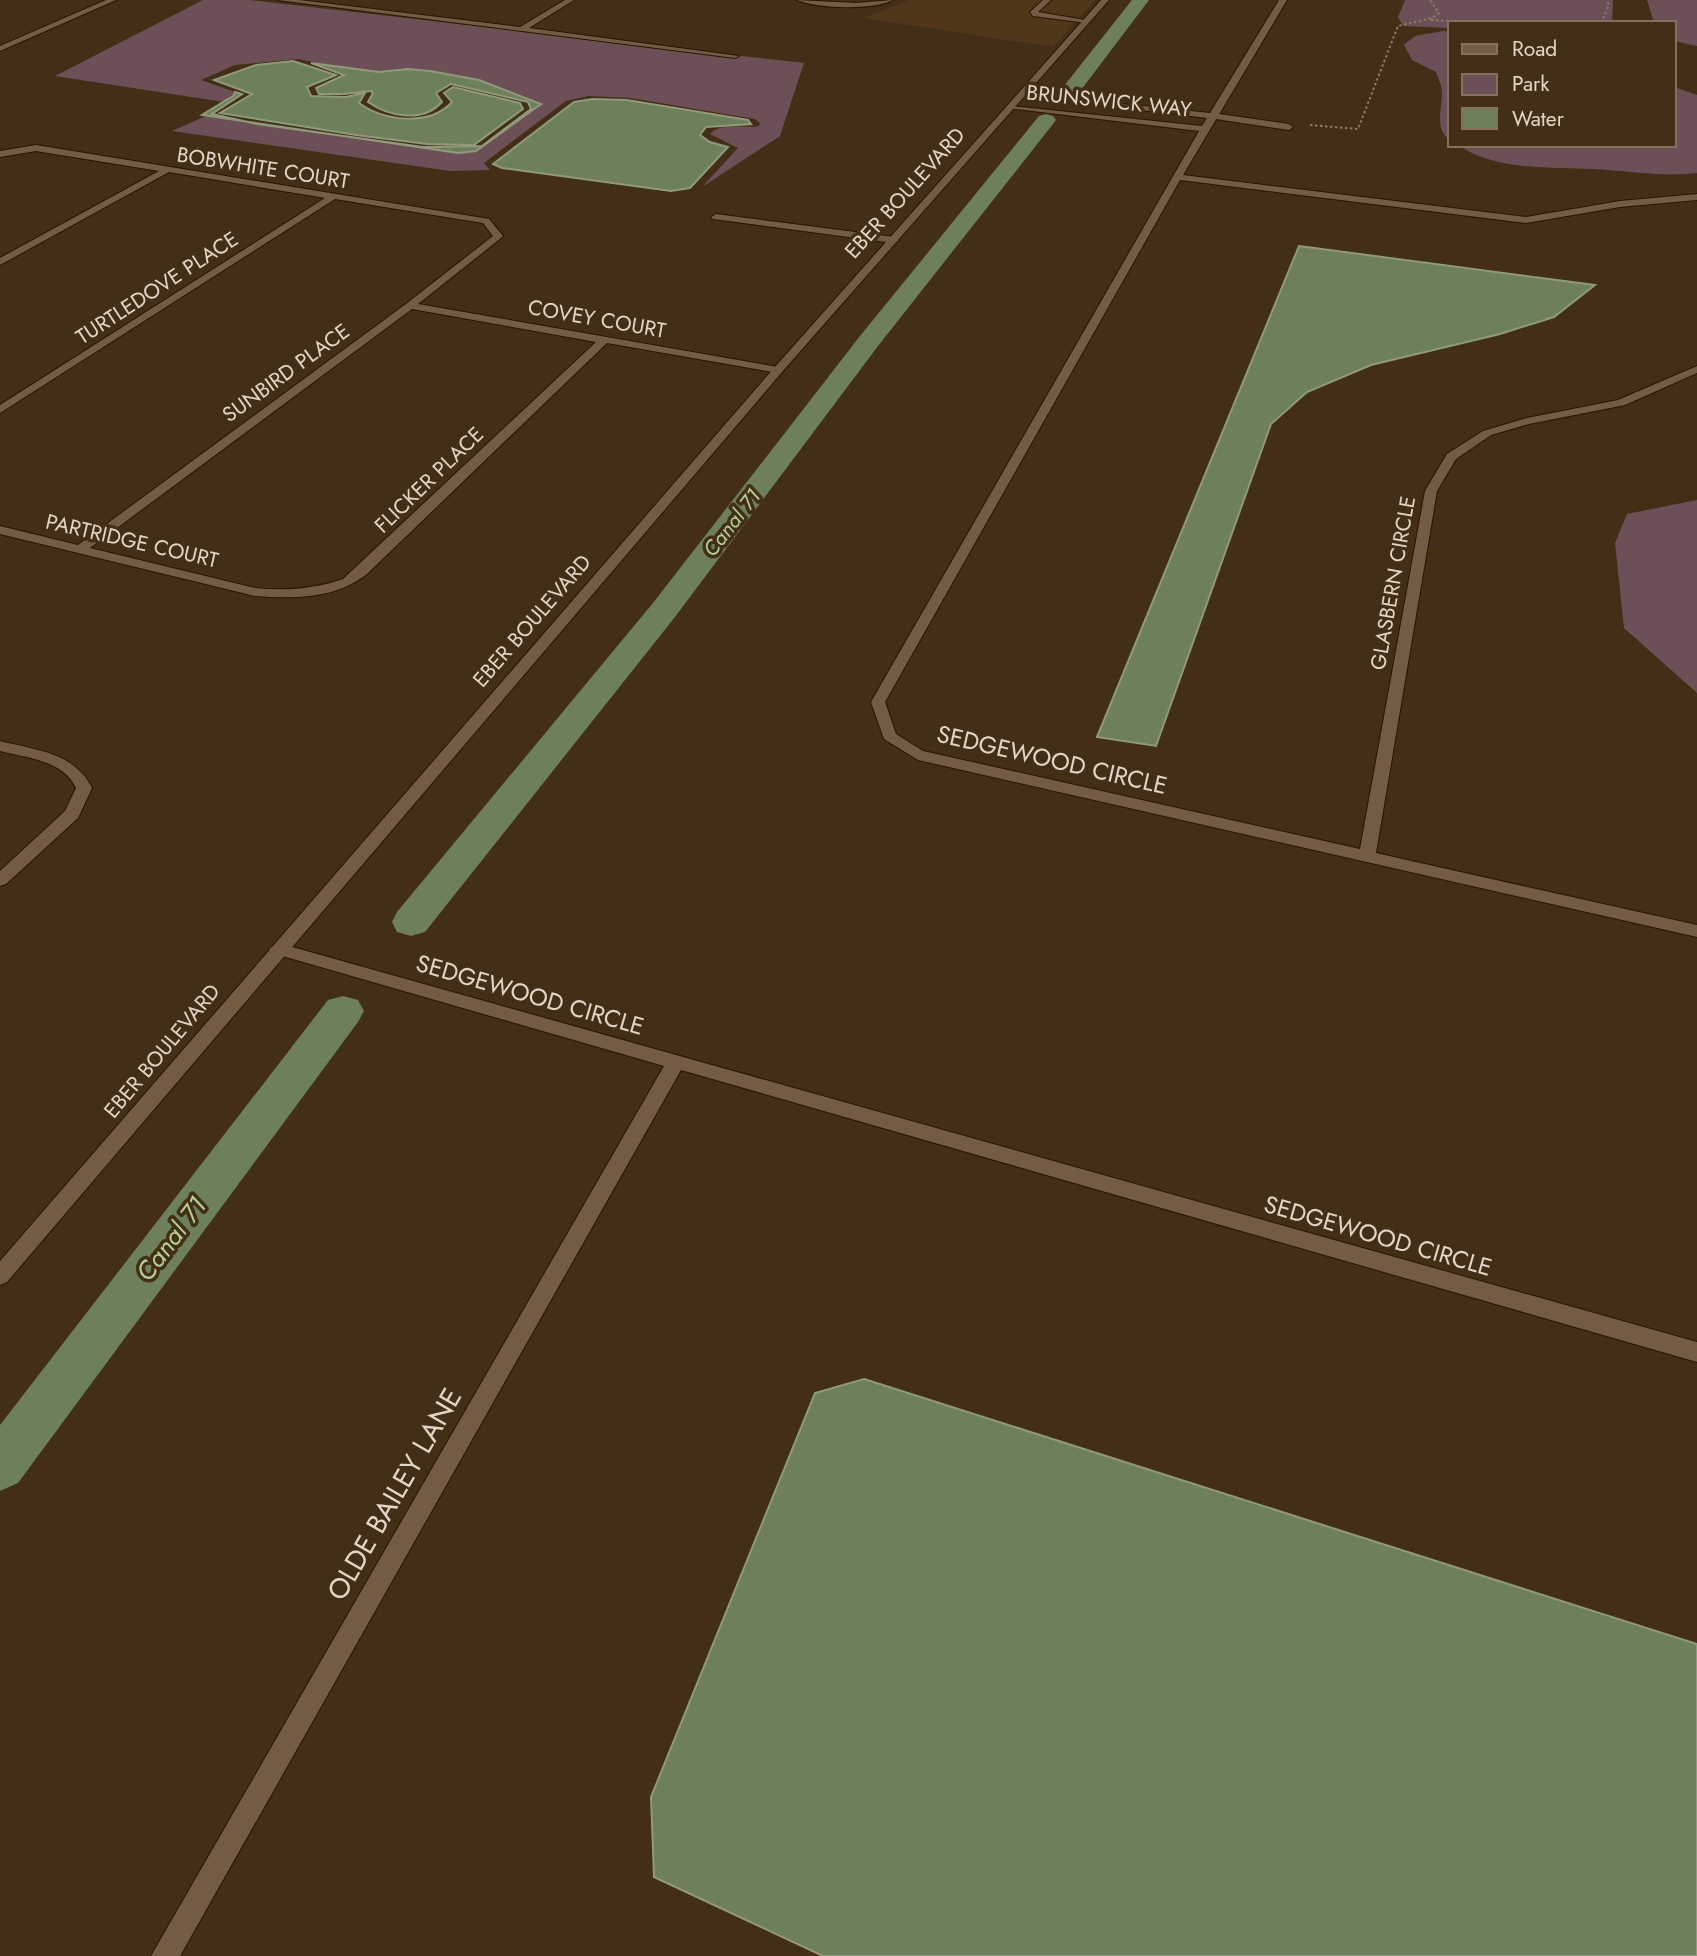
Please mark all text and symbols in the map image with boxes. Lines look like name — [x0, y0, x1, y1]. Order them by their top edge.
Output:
legend — [1448, 21, 1676, 147]
text: Road — [1512, 34, 1557, 64]
text: Park — [1512, 69, 1550, 99]
street label: BRUNSWICK WAY — [1025, 77, 1193, 125]
text: Water — [1512, 104, 1565, 134]
street label: EBER BOULEVARD — [838, 121, 972, 265]
street label: BOBWHITE COURT — [175, 140, 351, 196]
street label: TURTLEDOVE PLACE — [70, 224, 244, 352]
street label: COVEY COURT — [526, 292, 669, 346]
street label: SUNBIRD PLACE — [216, 317, 356, 429]
street label: FLICKER PLACE — [368, 420, 490, 540]
water label: Canal 71 — [696, 483, 768, 563]
street label: GLASBERN CIRCLE — [1363, 494, 1423, 672]
street label: PARTRIDGE COURT — [43, 507, 222, 576]
street label: EBER BOULEVARD — [466, 548, 598, 694]
street label: SEDGEWOOD CIRCLE — [933, 716, 1171, 803]
street label: SEDGEWOOD CIRCLE — [412, 945, 648, 1044]
street label: EBER BOULEVARD — [97, 977, 227, 1125]
street label: SEDGEWOOD CIRCLE — [1260, 1186, 1496, 1285]
water label: Canal 71 — [126, 1189, 216, 1289]
street label: OLDE BAILEY LANE — [317, 1380, 472, 1608]

